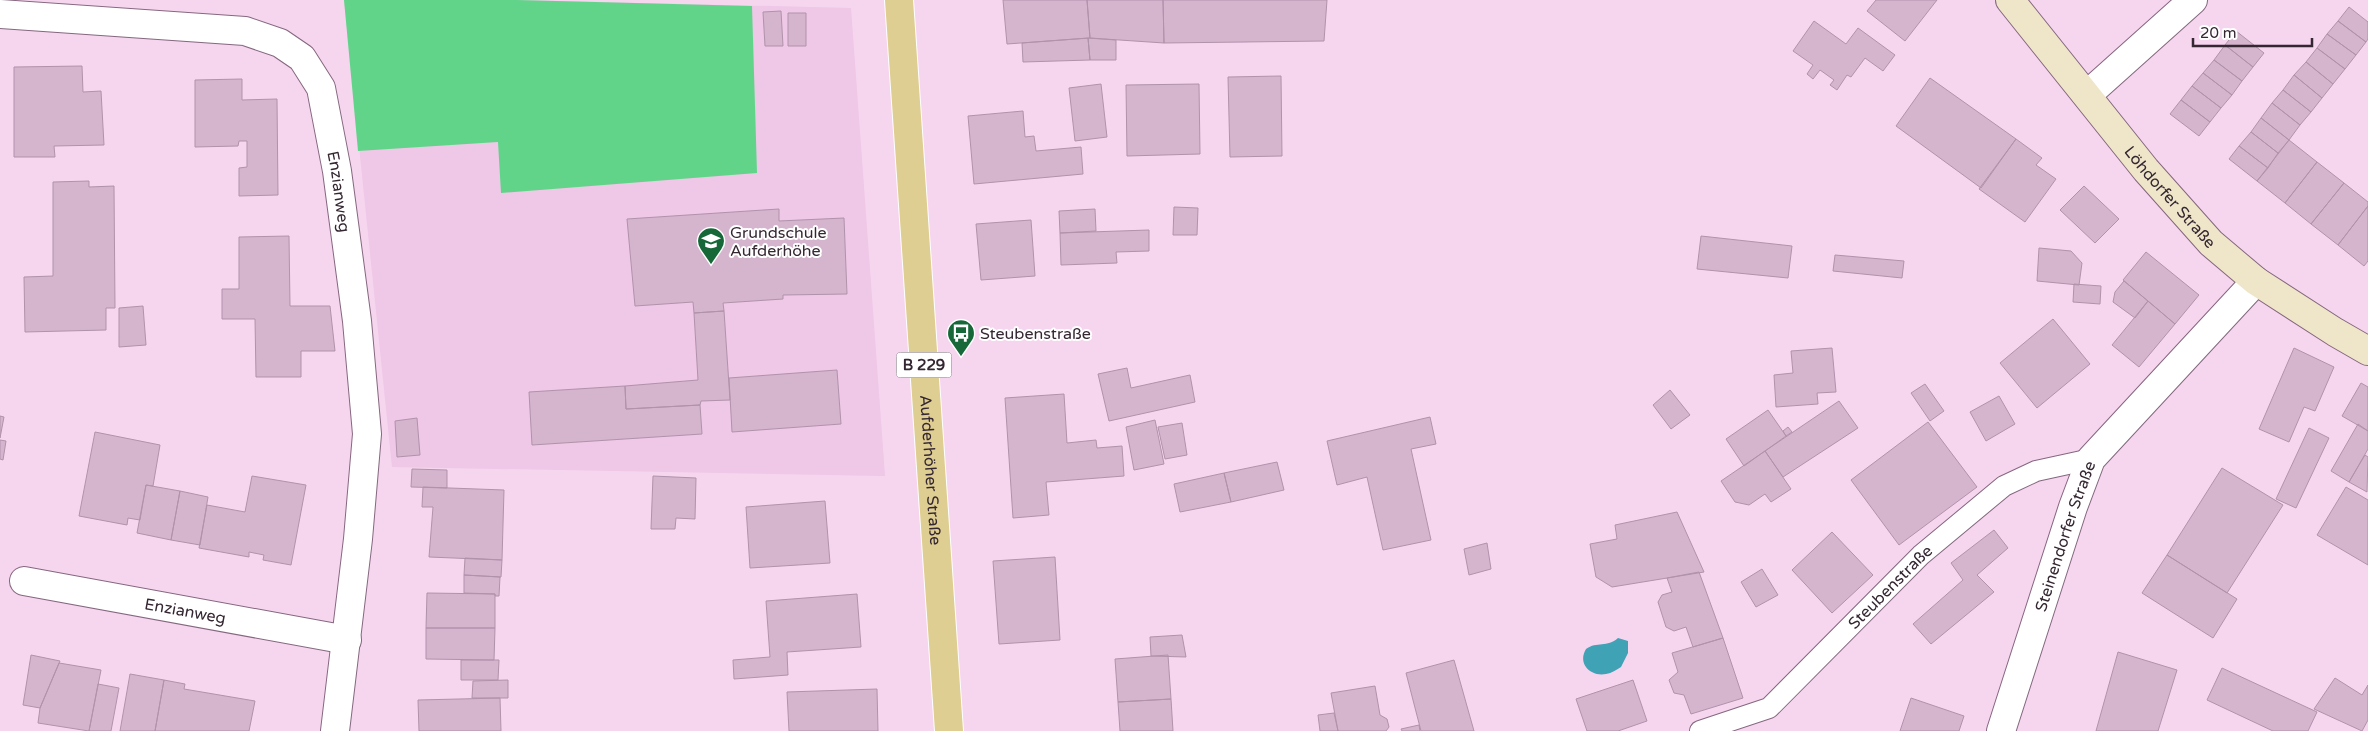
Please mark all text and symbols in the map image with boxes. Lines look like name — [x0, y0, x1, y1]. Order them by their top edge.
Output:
scale bar — [2193, 15, 2312, 47]
text: 20 m — [2200, 24, 2237, 42]
street label: Löhdorfer Straße — [2120, 142, 2220, 253]
street label: Enzianweg — [322, 149, 354, 234]
place label: Grundschule Aufderhöhe — [730, 223, 827, 261]
school or university icon: Grundschule Aufderhöhe — [696, 226, 726, 265]
bus stop icon: Steubenstraße — [946, 318, 976, 357]
place label: Steubenstraße — [980, 324, 1091, 344]
road number: B 229 — [896, 352, 952, 378]
street label: Aufderhöher Straße — [915, 394, 945, 546]
street label: Steinendorfer Straße — [2031, 458, 2100, 614]
street label: Steubenstraße — [1844, 541, 1937, 634]
street label: Enzianweg — [143, 594, 227, 629]

